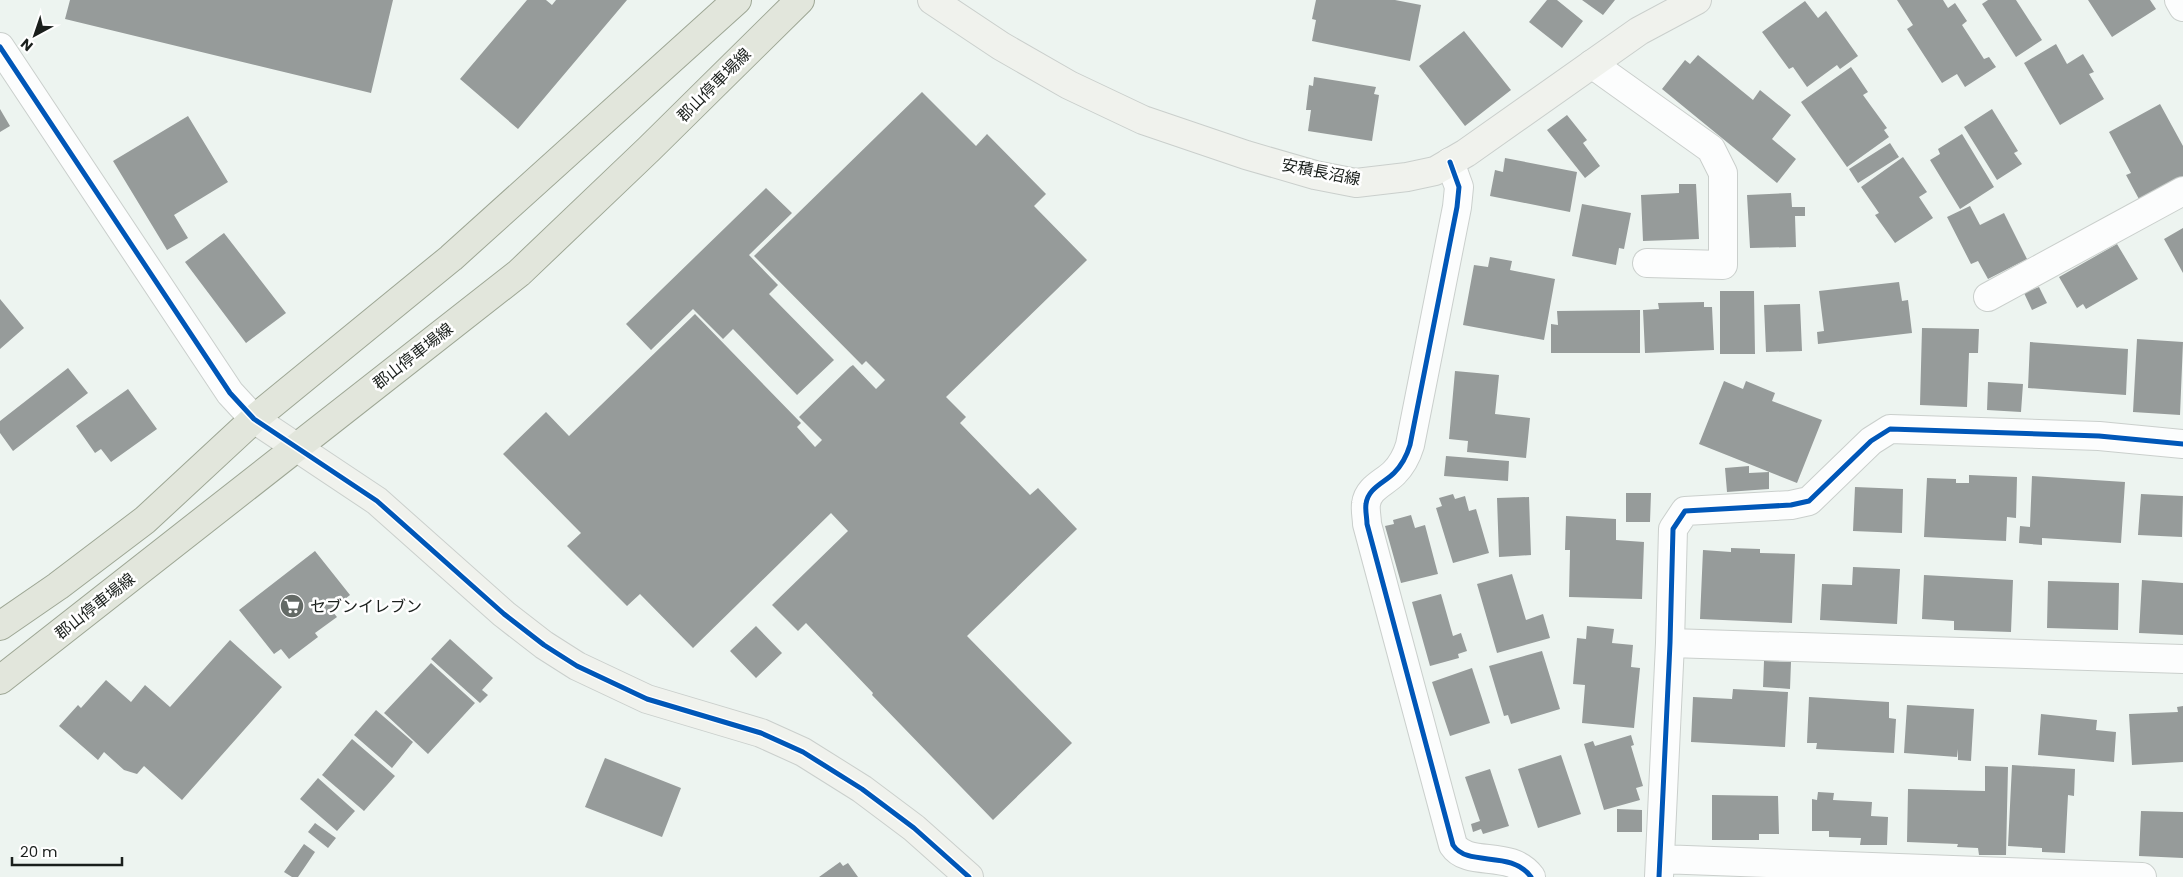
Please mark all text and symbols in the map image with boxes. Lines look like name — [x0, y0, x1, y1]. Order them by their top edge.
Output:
north arrow — [10, 10, 60, 60]
text: N — [16, 34, 37, 56]
street label: 郡山停車場線 — [672, 43, 756, 127]
street label: 安積長沼線 — [1280, 153, 1362, 191]
street label: 郡山停車場線 — [368, 317, 458, 395]
street label: 郡山停車場線 — [50, 567, 140, 645]
supermarket icon: セブンイレブン — [279, 593, 305, 619]
place label: セブンイレブン — [310, 595, 422, 618]
scale bar — [12, 834, 122, 866]
text: 20 m — [20, 841, 58, 862]

